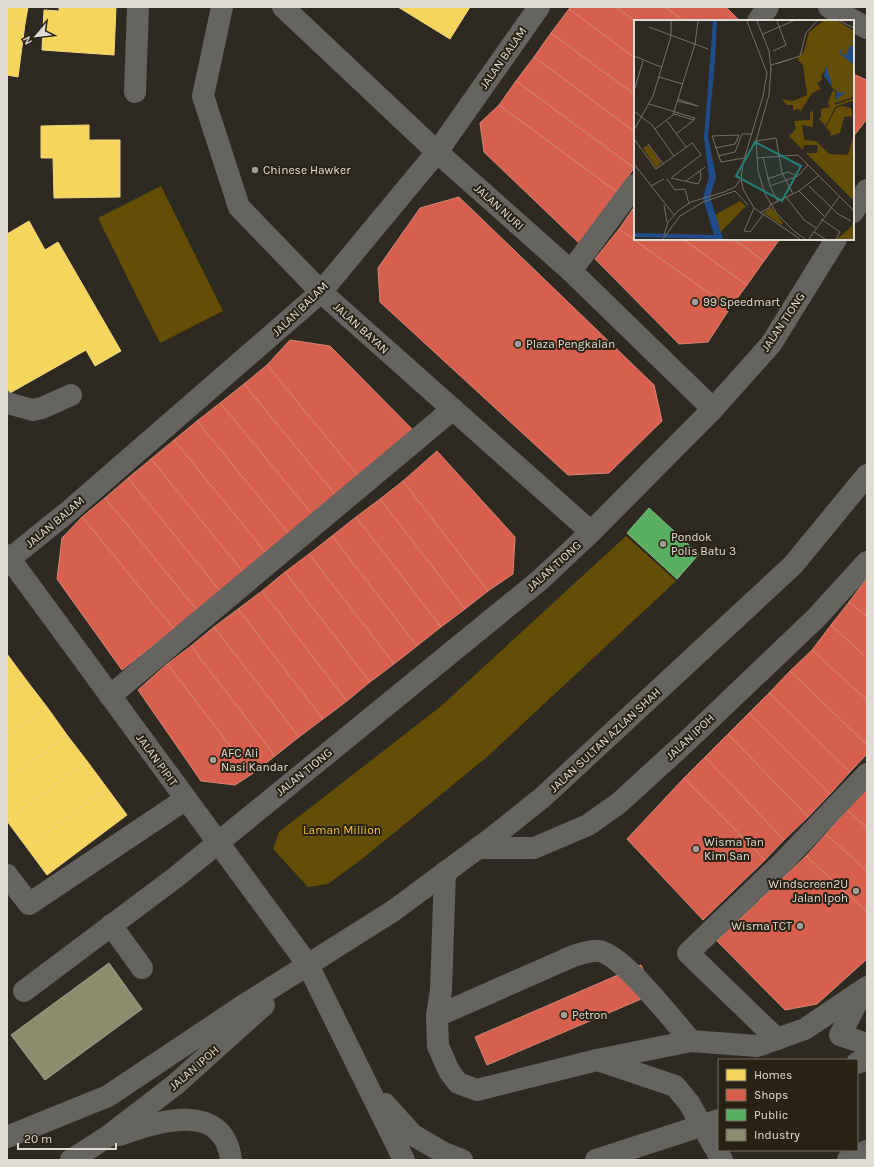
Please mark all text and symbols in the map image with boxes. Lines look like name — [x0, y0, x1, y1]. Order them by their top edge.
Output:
north arrow — [16, 16, 56, 56]
inset map — [634, 20, 854, 240]
street label: JALAN BALAM — [477, 24, 529, 92]
text: N — [20, 34, 35, 47]
place label: Chinese Hawker — [263, 163, 351, 177]
marker: Chinese Hawker — [250, 165, 260, 175]
street label: JALAN NURI — [471, 181, 527, 233]
street label: JALAN BALAM — [269, 279, 331, 339]
street label: JALAN TIONG — [758, 290, 808, 354]
place label: 99 Speedmart — [703, 295, 781, 309]
marker: 99 Speedmart — [690, 297, 700, 307]
street label: JALAN BAYAN — [330, 299, 392, 357]
place label: Plaza Pengkalan — [526, 337, 615, 351]
marker: Plaza Pengkalan — [513, 339, 523, 349]
street label: JALAN BALAM — [23, 493, 87, 551]
place label: Pondok Polis Batu 3 — [671, 530, 736, 558]
street label: JALAN TIONG — [524, 538, 584, 594]
marker: Pondok Polis Batu 3 — [658, 539, 668, 549]
street label: JALAN SULTAN AZLAN SHAH — [547, 685, 663, 795]
street label: JALAN IPOH — [663, 711, 717, 763]
street label: JALAN PIPIT — [133, 731, 181, 789]
street label: JALAN TIONG — [273, 745, 335, 799]
place label: AFC Ali Nasi Kandar — [221, 746, 288, 774]
marker: AFC Ali Nasi Kandar — [208, 755, 218, 765]
park label: Laman Million — [303, 823, 381, 837]
place label: Wisma Tan Kim San — [704, 835, 764, 863]
marker: Wisma Tan Kim San — [691, 844, 701, 854]
place label: Windscreen2U Jalan Ipoh — [768, 877, 848, 905]
marker: Windscreen2U Jalan Ipoh — [851, 886, 861, 896]
place label: Wisma TCT — [731, 919, 792, 933]
marker: Wisma TCT — [795, 921, 805, 931]
place label: Petron — [572, 1008, 607, 1022]
marker: Petron — [559, 1010, 569, 1020]
street label: JALAN IPOH — [166, 1043, 222, 1093]
legend — [718, 1059, 858, 1151]
text: Homes — [754, 1068, 792, 1082]
text: Shops — [754, 1088, 788, 1102]
text: Public — [754, 1108, 788, 1122]
scale bar — [18, 1125, 116, 1151]
text: Industry — [754, 1128, 800, 1142]
text: 20 m — [24, 1132, 52, 1146]

